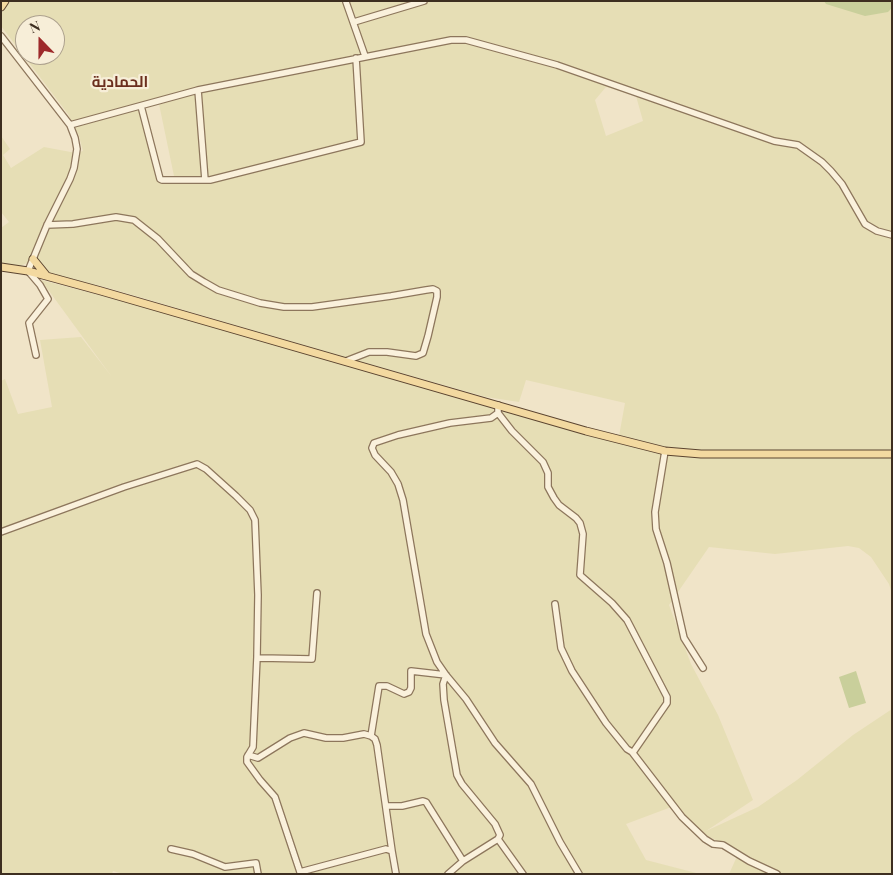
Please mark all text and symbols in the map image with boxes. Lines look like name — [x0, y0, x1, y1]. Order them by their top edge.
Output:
north arrow — [15, 15, 65, 65]
text: N — [26, 16, 43, 37]
district label: الحمادية — [92, 73, 148, 91]

